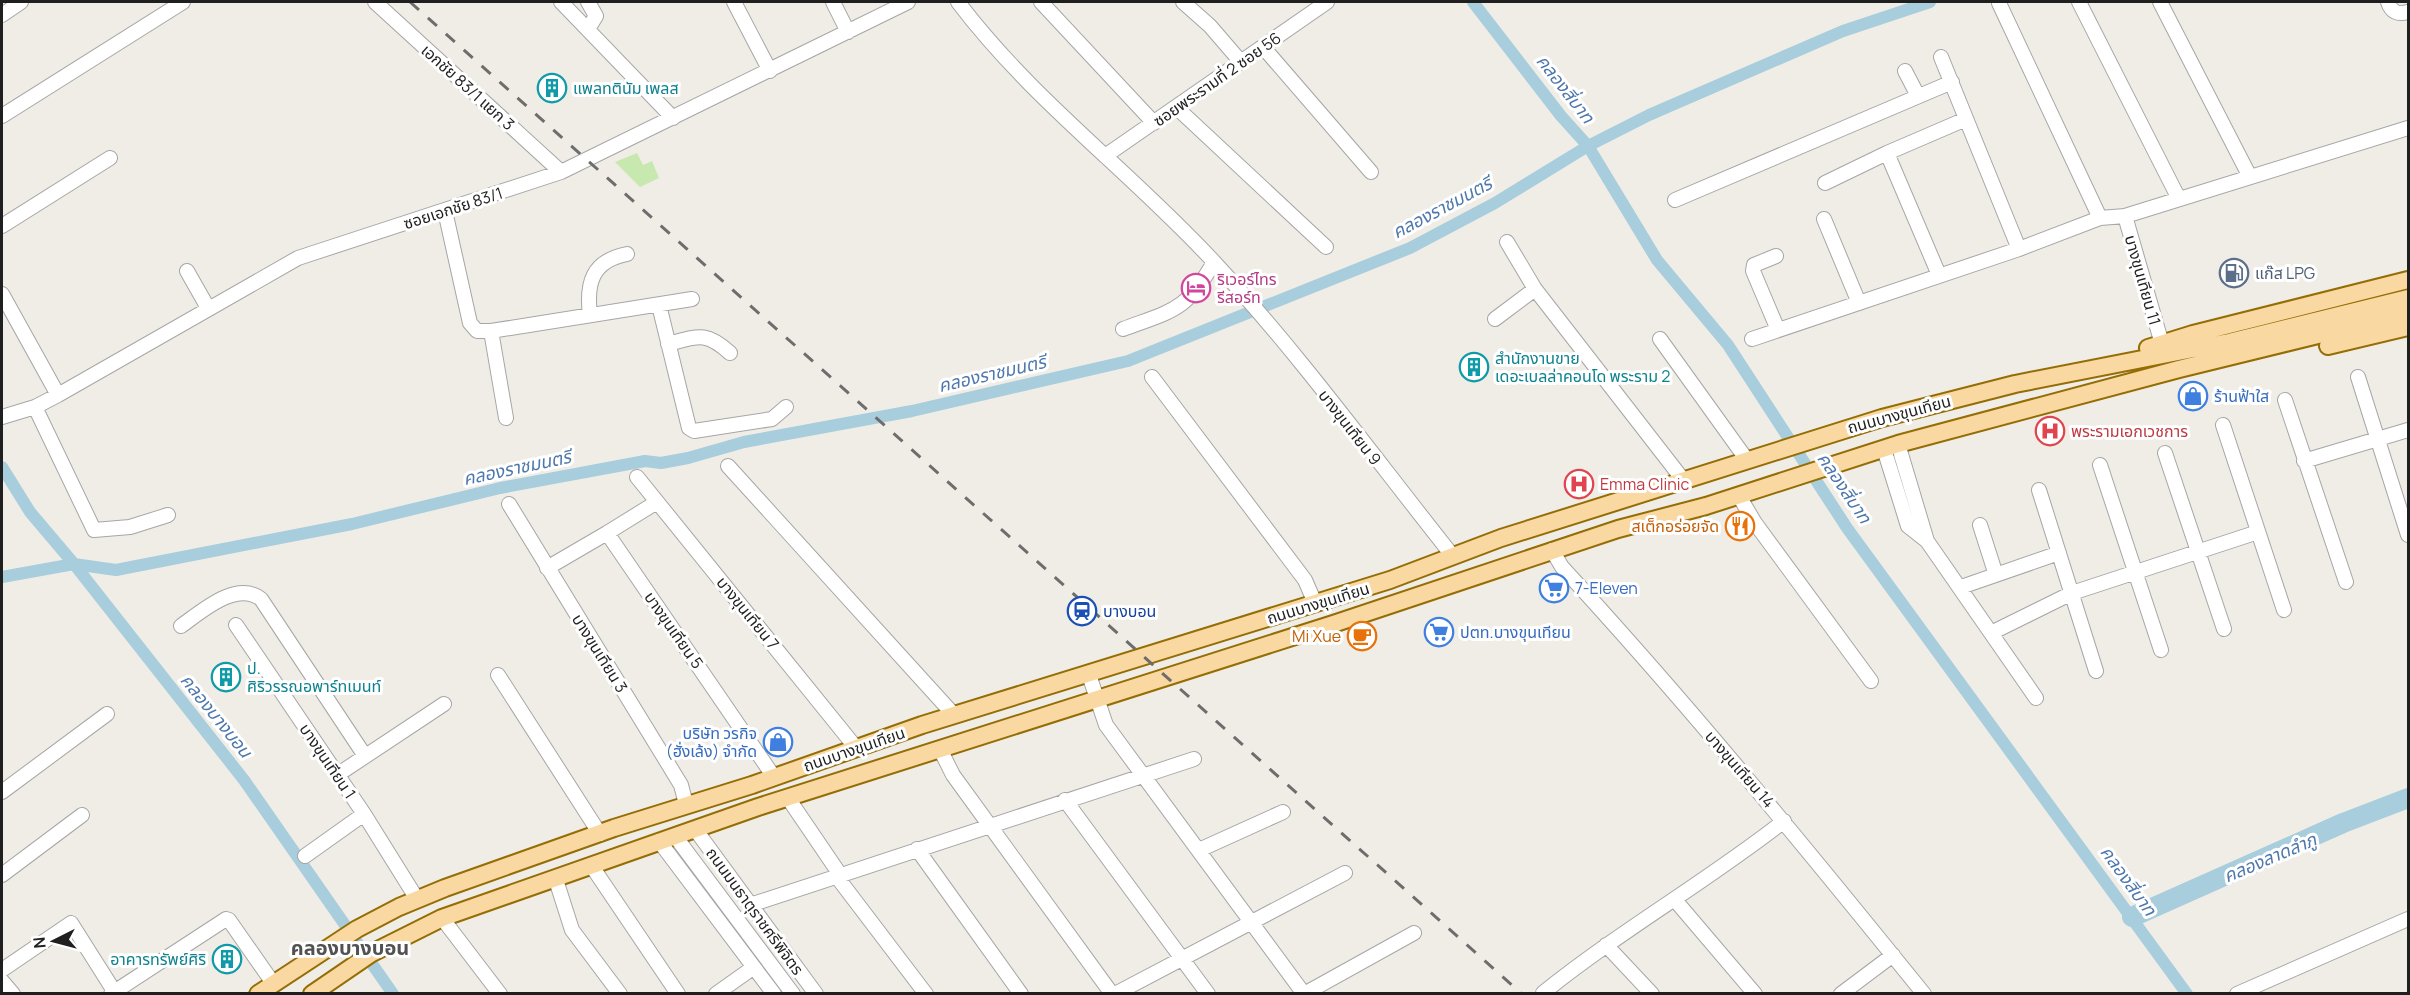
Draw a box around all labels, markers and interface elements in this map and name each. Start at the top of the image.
street label: ซอยพระรามที่ 2 ซอย 56 [1149,27,1285,131]
street label: เอกชัย 83/1 แยก 3 [417,39,519,135]
water label: คลองสี่บาท [1531,49,1601,128]
building icon: แพลทตินัม เพลส [536,72,568,104]
place label: แพลทตินัม เพลส [573,77,679,99]
water label: คลองราชมนตรี [1387,169,1498,243]
street label: ซอยเอกชัย 83/1 [401,182,505,234]
street label: บางขุนเทียน 11 [2120,232,2166,328]
fuel station icon: แก๊ส LPG [2218,257,2250,289]
place label: แก๊ส LPG [2255,262,2315,284]
place label: ริเวอร์ไทร รีสอร์ท [1217,268,1277,308]
hotel icon: ริเวอร์ไทร รีสอร์ท [1180,272,1212,304]
place label: สำนักงานขาย เดอะเบลล่าคอนโด พระราม 2 [1495,347,1670,387]
water label: คลองราชมนตรี [936,348,1051,397]
building icon: สำนักงานขาย เดอะเบลล่าคอนโด พระราม 2 [1458,351,1490,383]
shop icon: ร้านฟ้าใส [2177,380,2209,412]
street label: บางขุนเทียน 9 [1314,385,1386,469]
place label: ร้านฟ้าใส [2214,385,2269,407]
street label: ถนนบางขุนเทียน [1845,390,1953,438]
hospital icon: พระรามเอกเวชการ [2034,415,2066,447]
place label: พระรามเอกเวชการ [2071,420,2188,442]
water label: คลองราชมนตรี [461,443,576,490]
water label: คลองสี่บาท [1812,447,1878,528]
hospital icon: Emma Clinic [1563,468,1595,500]
place label: Emma Clinic [1600,473,1690,495]
restaurant icon: สเต็กอร่อยจัด [1724,510,1756,542]
place label: สเต็กอร่อยจัด [1631,515,1719,537]
street label: บางขุนเทียน 7 [712,572,784,654]
supermarket icon: 7-Eleven [1538,572,1570,604]
street label: ถนนบางขุนเทียน [1264,577,1372,629]
place label: 7-Eleven [1575,577,1638,599]
street label: บางขุนเทียน 5 [639,587,709,673]
station icon: บางบอน [1066,595,1098,627]
place label: บางบอน [1103,600,1156,622]
street label: บางขุนเทียน 3 [567,609,633,697]
supermarket icon: ปตท.บางขุนเทียน [1423,616,1455,648]
cafe icon: Mi Xue [1346,620,1378,652]
place label: ปตท.บางขุนเทียน [1460,621,1571,643]
place label: Mi Xue [1292,625,1341,647]
place label: ป. ศิริวรรณอพาร์ทเมนท์ [247,657,381,697]
building icon: ป. ศิริวรรณอพาร์ทเมนท์ [210,661,242,693]
water label: คลองบางบอน [176,668,259,763]
street label: บางขุนเทียน 1 [295,719,361,803]
street label: ถนนบางขุนเทียน [800,721,908,777]
place label: บริษัท วรกิจ (ฮั่งเล้ง) จำกัด [666,722,757,762]
shop icon: บริษัท วรกิจ (ฮั่งเล้ง) จำกัด [762,726,794,758]
street label: บางขุนเทียน 14 [1700,726,1780,812]
water label: คลองลาดลำภู [2220,826,2321,887]
water label: คลองสี่บาท [2095,841,2163,921]
street label: ถนนมนธาตุราชศรีพิจิตร [701,843,809,979]
north arrow [24,911,84,971]
district label: คลองบางบอน [291,934,409,961]
text: N [28,936,51,949]
building icon: อาคารทรัพย์ศิริ [211,943,243,975]
place label: อาคารทรัพย์ศิริ [110,948,206,970]

